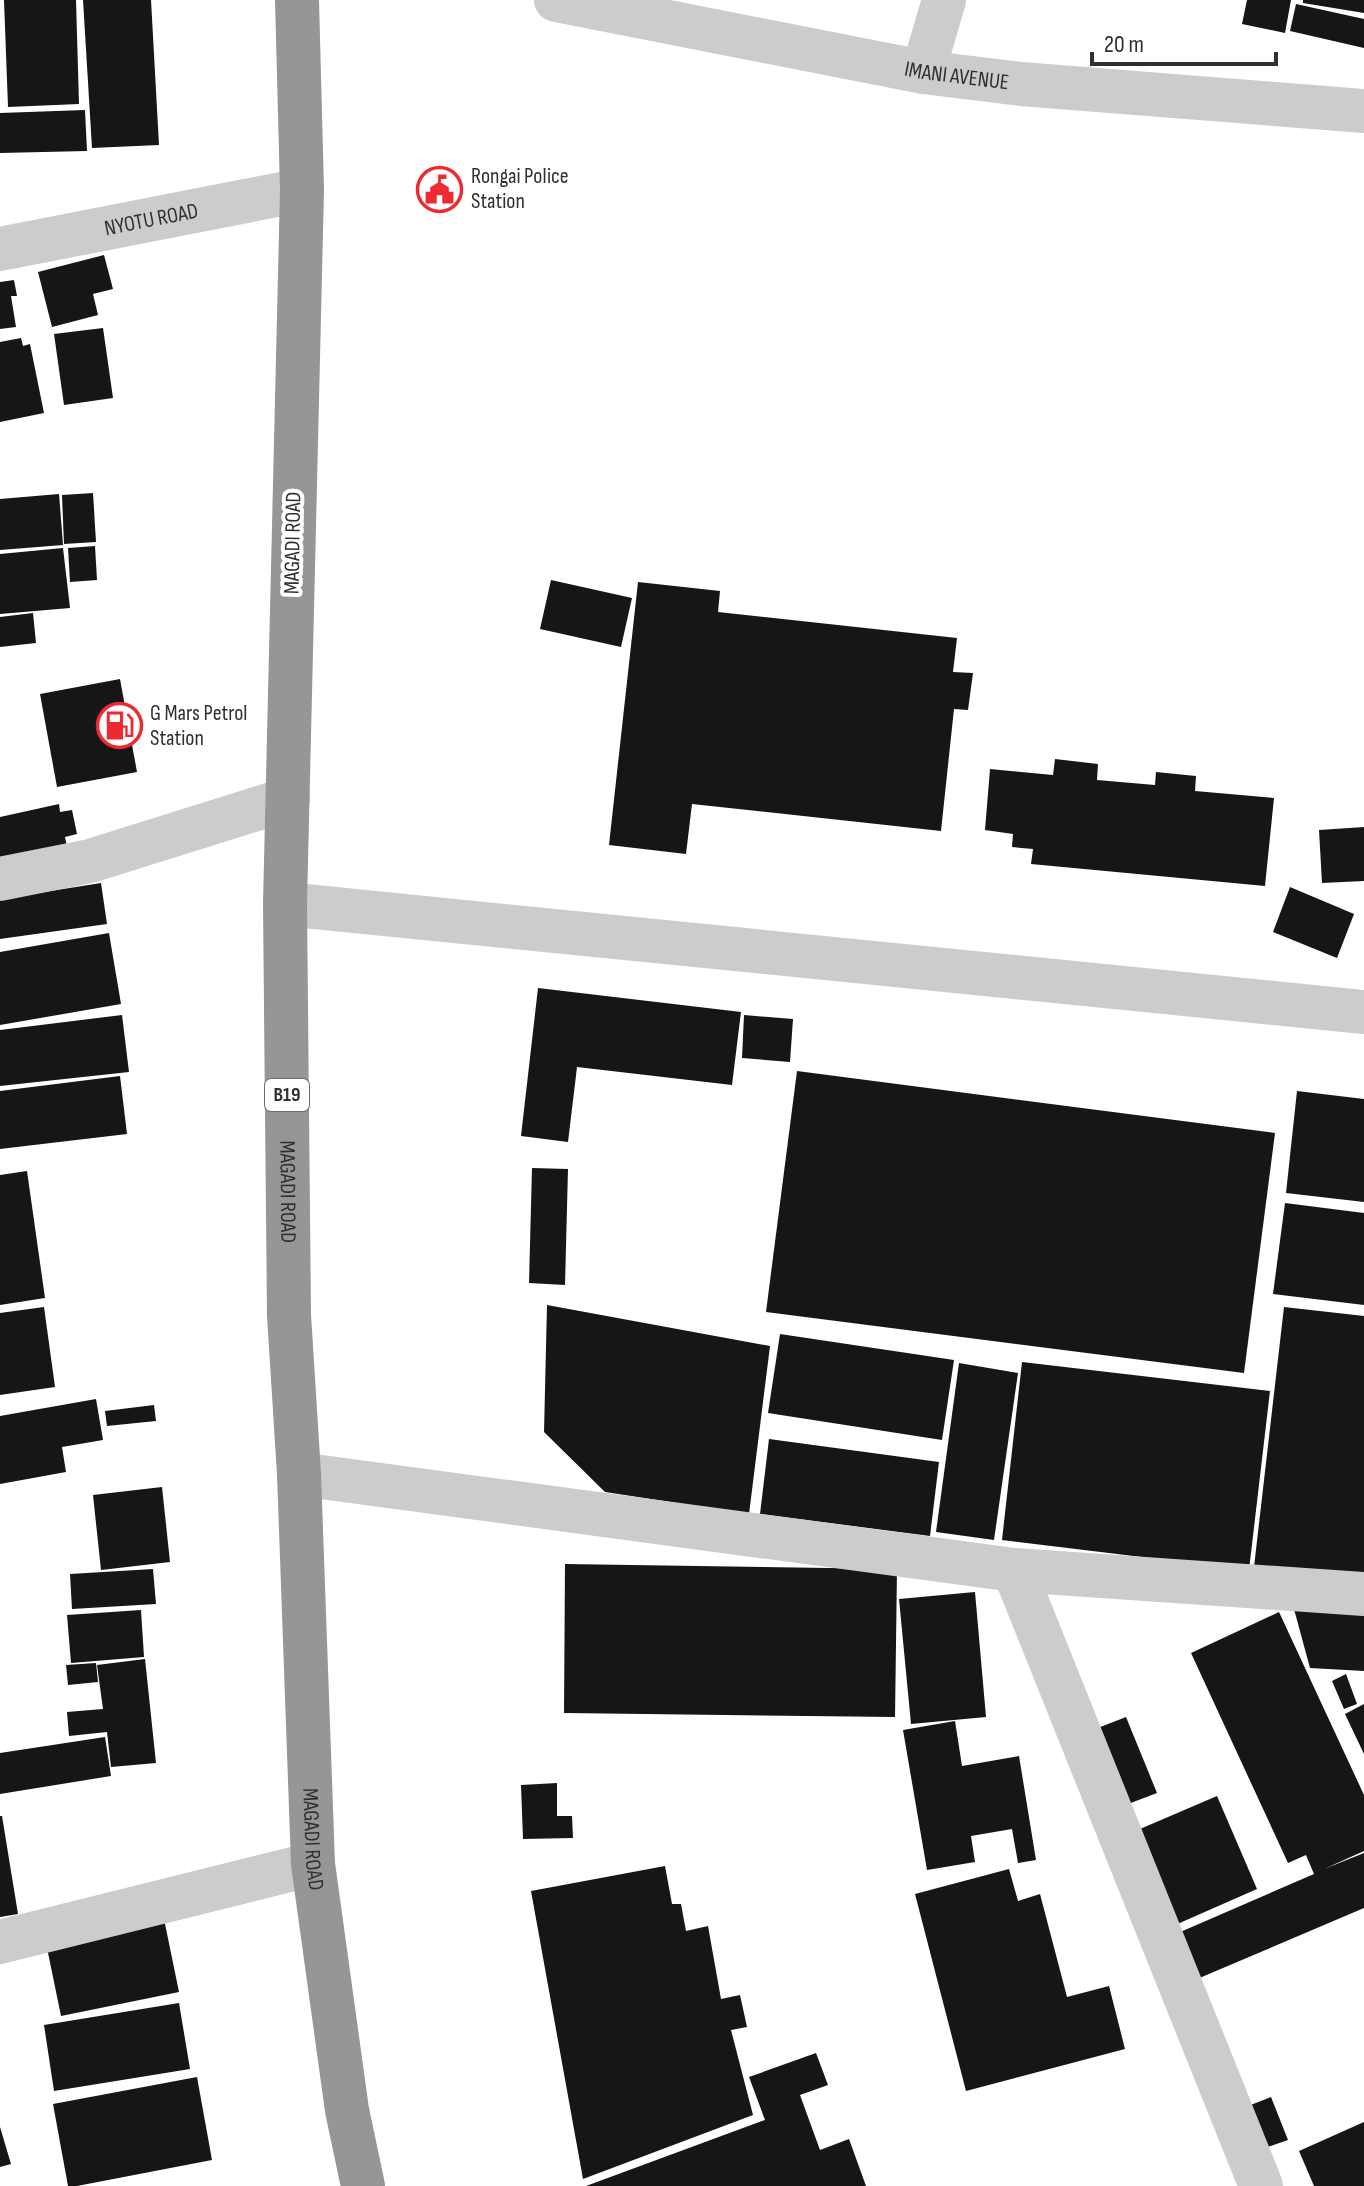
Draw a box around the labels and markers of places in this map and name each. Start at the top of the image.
place label: Rongai Police Station [471,163,569,215]
public building icon: Rongai Police Station [416,165,464,213]
place label: G Mars Petrol Station [150,700,247,752]
fuel station icon: G Mars Petrol Station [95,702,143,750]

